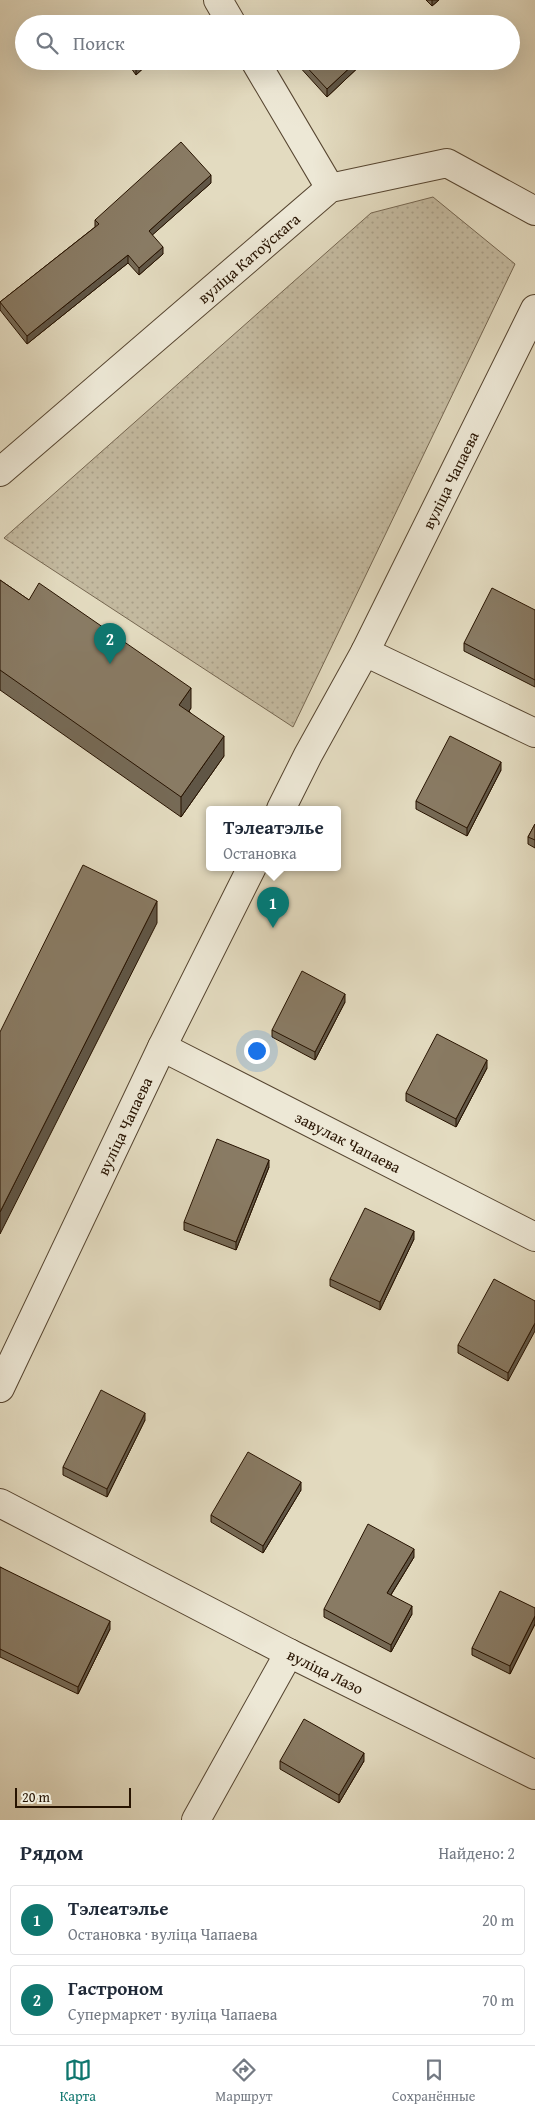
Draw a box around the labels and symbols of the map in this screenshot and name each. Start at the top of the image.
street label: вуліца Катоўскага [192,207,305,309]
street label: вуліца Чапаева [416,427,485,533]
pin: 2 [94,623,126,664]
pin: 1 [257,887,289,928]
your location [244,1038,270,1064]
street label: вуліца Чапаева [91,1072,158,1179]
street label: завулак Чапаева [291,1105,406,1179]
street label: вуліца Лазо [283,1642,368,1700]
scale bar [15,1785,131,1808]

